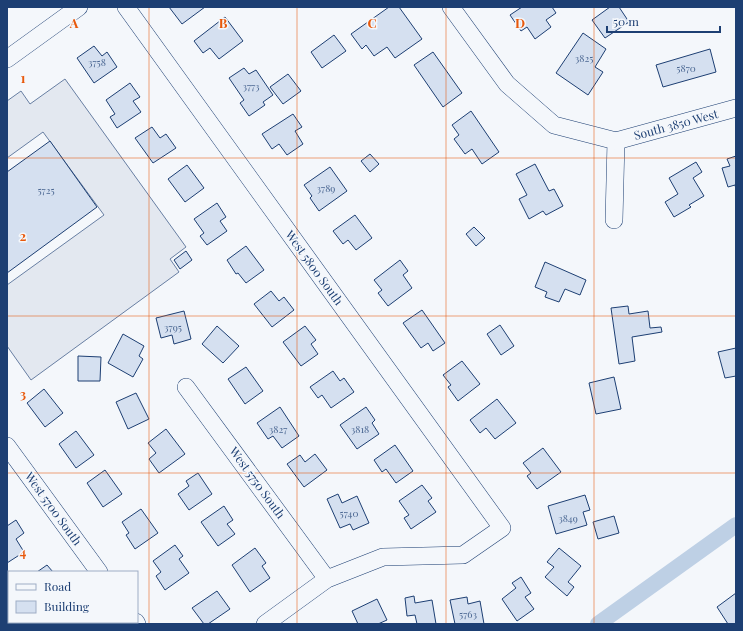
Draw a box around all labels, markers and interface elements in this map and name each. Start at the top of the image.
scale bar [607,8,720,34]
text: 50 m [613,13,639,29]
text: A [69,14,79,31]
text: B [219,14,228,31]
text: C [367,14,377,31]
text: D [515,14,525,31]
house number: 3825 [575,51,593,65]
house number: 3758 [88,55,106,69]
house number: 5870 [676,61,696,75]
text: 1 [21,69,26,86]
house number: 3773 [242,79,260,93]
street label: South 3850 West [632,105,720,143]
house number: 3789 [317,181,335,195]
house number: 5725 [37,183,55,197]
street label: West 5800 South [282,226,347,308]
text: 2 [20,227,27,244]
house number: 3795 [164,320,182,334]
text: 3 [20,385,26,402]
house number: 3827 [269,422,287,436]
house number: 3818 [351,422,369,436]
street label: West 5750 South [226,443,289,521]
street label: West 5700 South [21,468,86,548]
house number: 5740 [340,506,358,520]
house number: 3849 [558,511,578,525]
text: 4 [20,543,27,560]
legend [8,571,138,623]
text: Road [44,578,71,594]
text: Building [44,598,90,614]
house number: 5763 [459,607,477,621]

